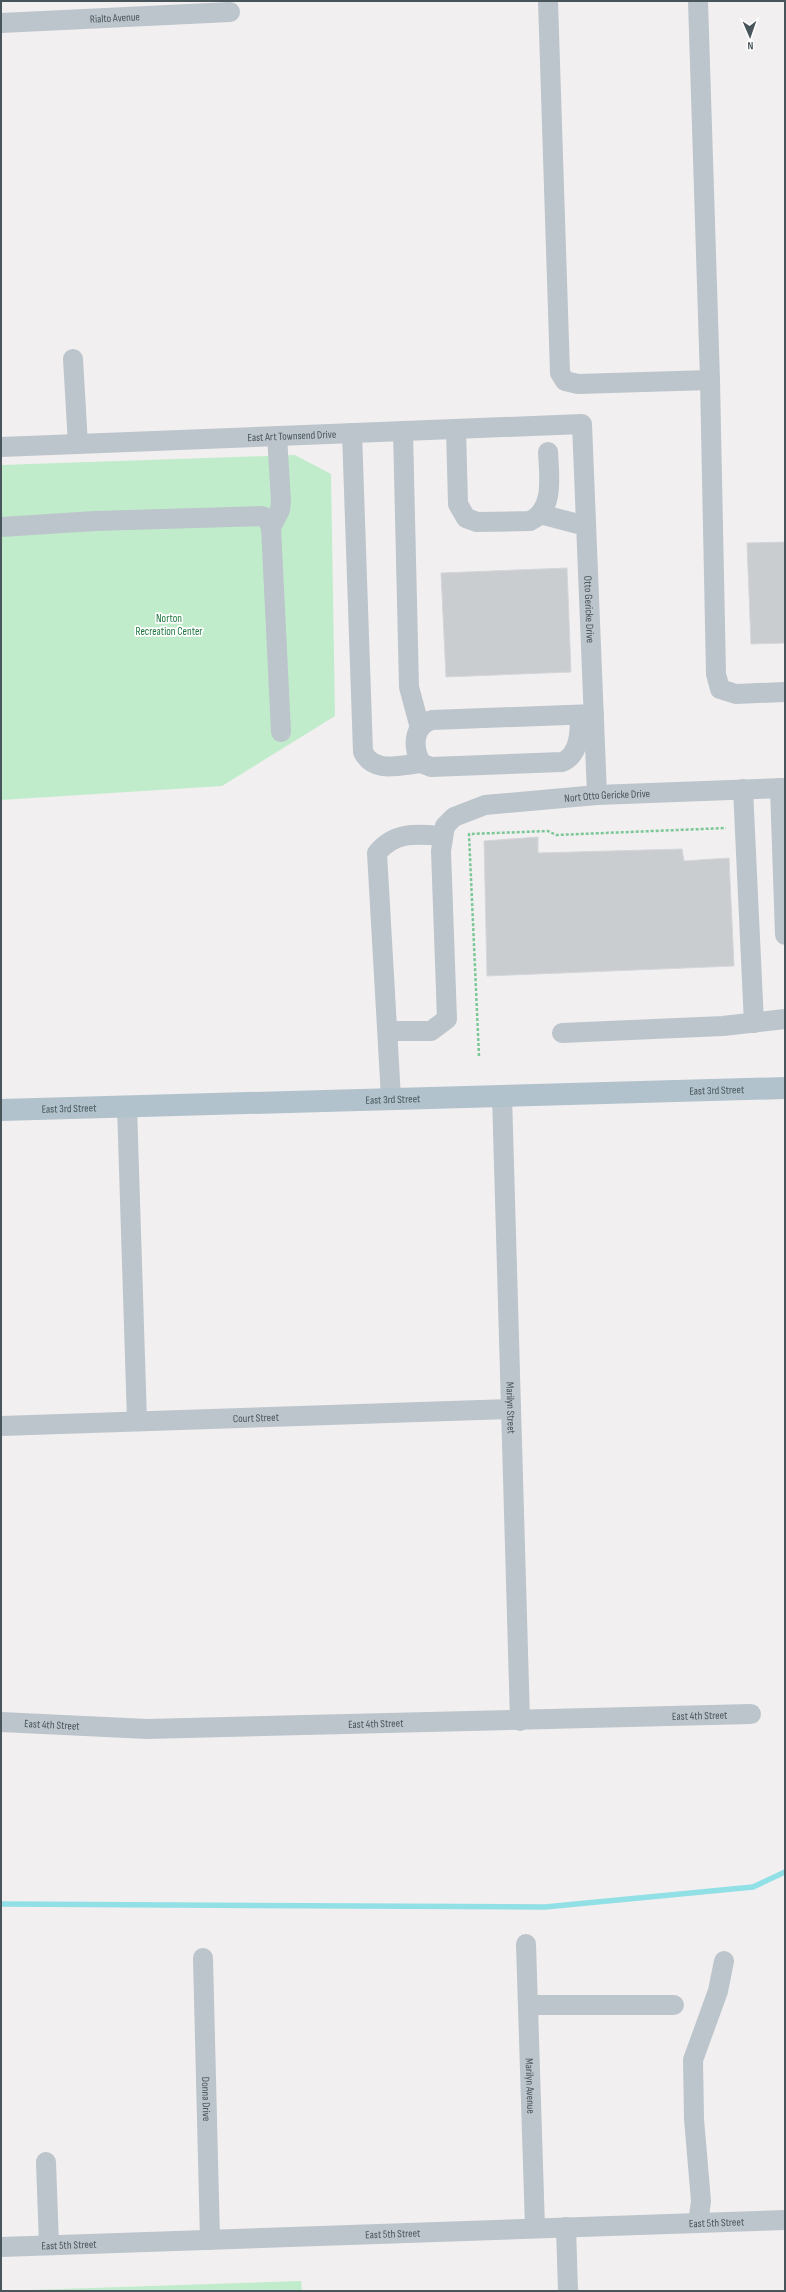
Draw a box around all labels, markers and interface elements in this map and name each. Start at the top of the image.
street label: Rialto Avenue [90,10,140,26]
north arrow [730,16,770,56]
text: N [747,39,753,52]
street label: East Art Townsend Drive [247,428,336,444]
street label: Otto Gericke Drive [581,575,597,643]
park label: Norton Recreation Center [135,612,203,638]
street label: Nort Otto Gericke Drive [564,787,650,805]
street label: East 3rd Street [689,1083,745,1098]
street label: East 3rd Street [365,1092,421,1107]
street label: East 3rd Street [41,1101,97,1116]
street label: Marilyn Street [503,1382,518,1435]
street label: Court Street [233,1411,280,1425]
street label: East 4th Street [672,1709,728,1723]
street label: East 4th Street [24,1717,81,1733]
street label: East 4th Street [348,1717,404,1731]
street label: Marilyn Avenue [523,2058,537,2114]
street label: Donna Drive [199,2076,213,2121]
street label: East 5th Street [689,2215,745,2230]
street label: East 5th Street [365,2227,421,2241]
street label: East 5th Street [41,2238,97,2253]

